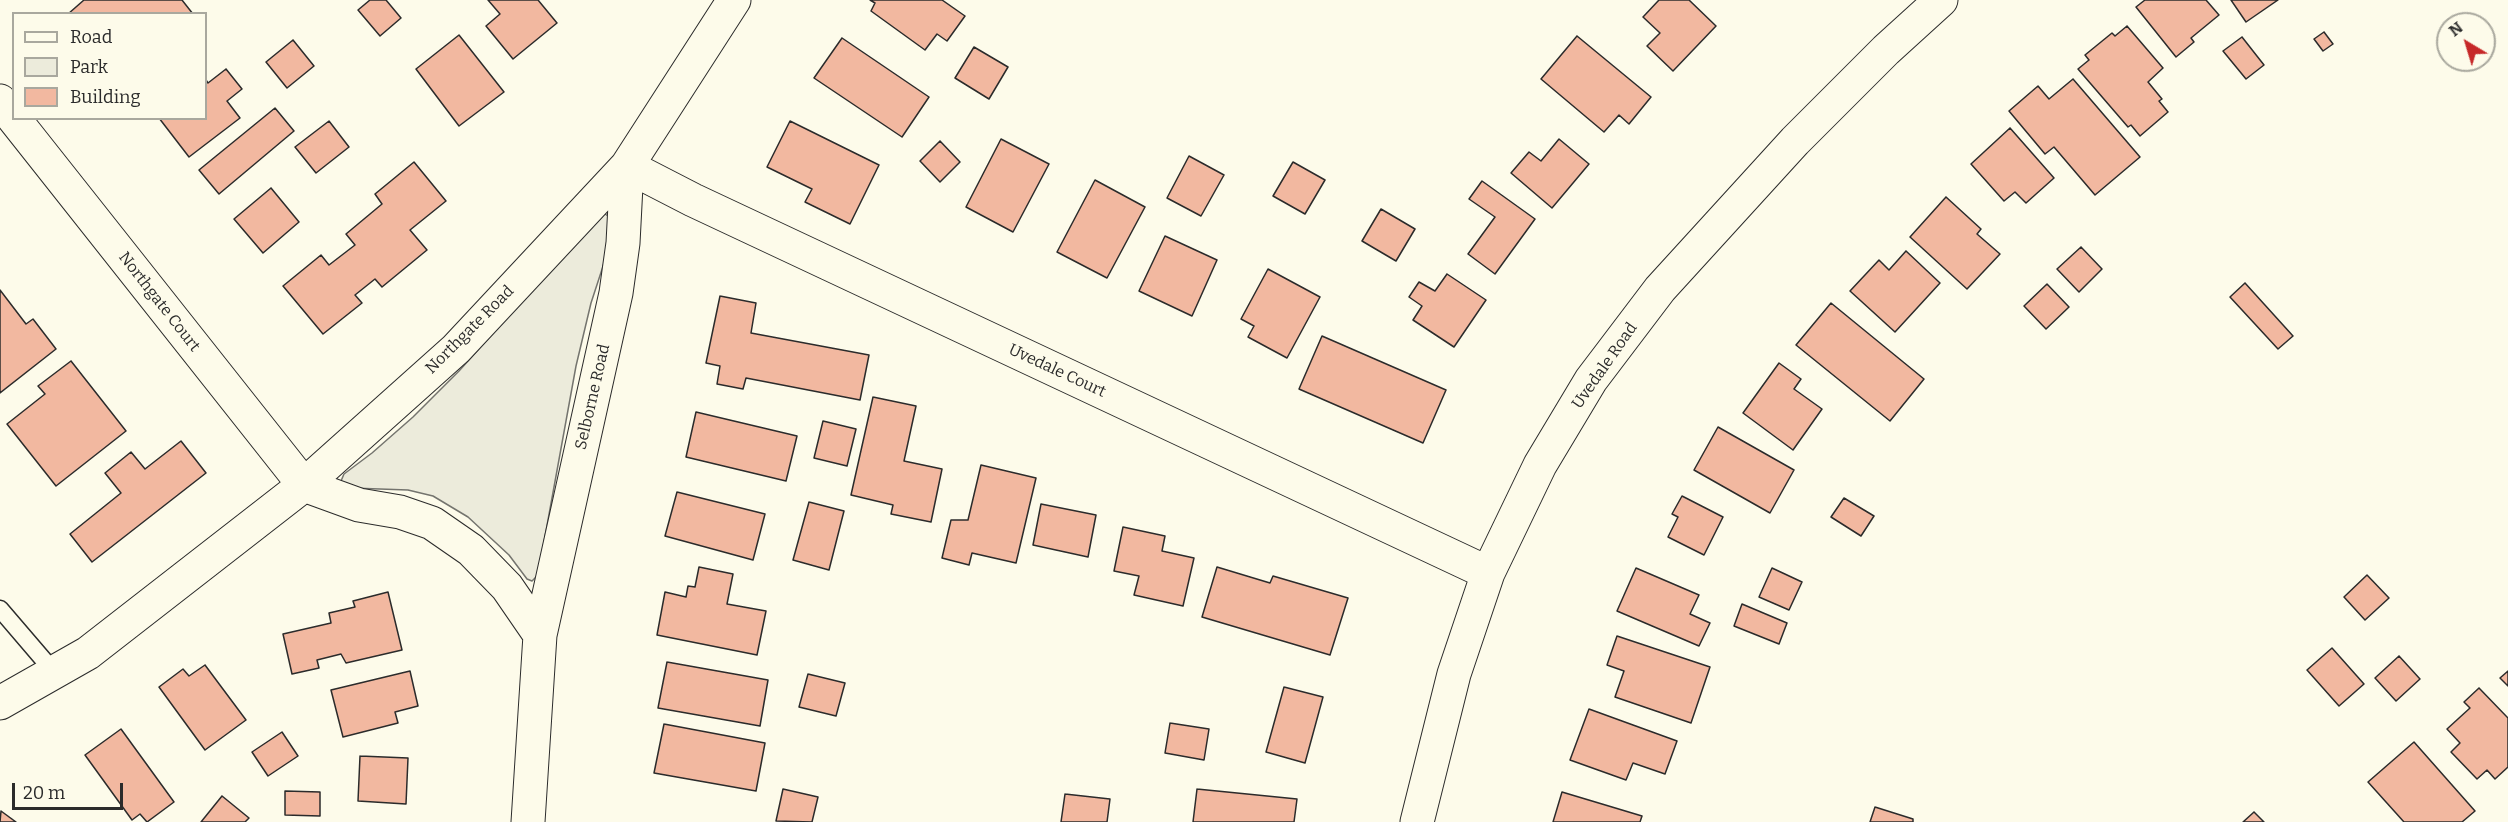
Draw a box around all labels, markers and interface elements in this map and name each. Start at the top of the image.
legend [12,12,207,120]
north arrow [2436,12,2496,72]
text: N [2445,18,2467,40]
text: Road [70,26,112,48]
text: Park [70,56,108,78]
text: Building [70,86,141,108]
street label: Northgate Court [114,248,204,356]
street label: Northgate Road [422,282,518,378]
street label: Uvedale Road [1568,319,1642,413]
street label: Uvedale Court [1005,340,1109,402]
street label: Selborne Road [572,342,614,452]
scale bar [15,771,126,809]
text: 20 m [23,782,65,804]

